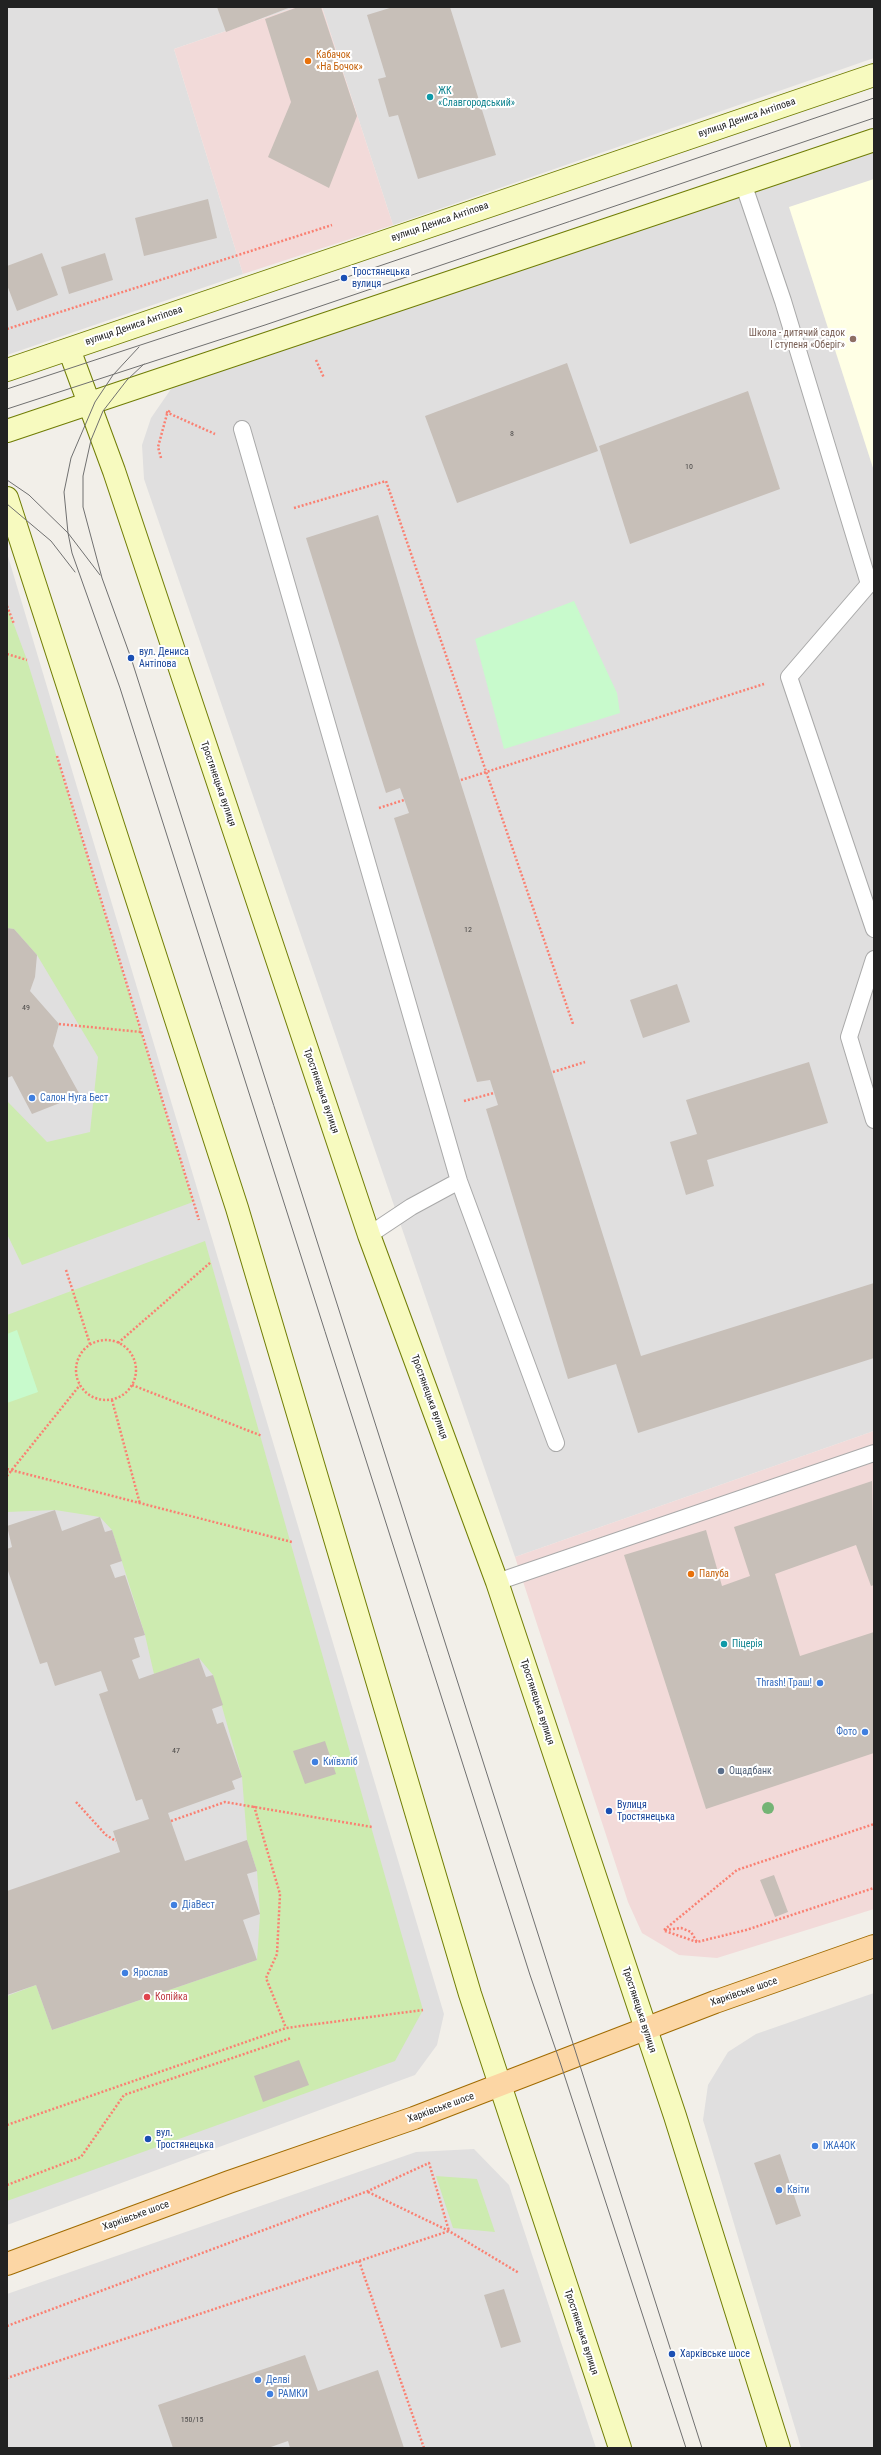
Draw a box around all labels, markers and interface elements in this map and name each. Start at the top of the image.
place label: Кабачок «На Бочок» [316,49,363,72]
marker: Кабачок «На Бочок» [303,56,313,66]
place label: ЖК «Славгородський» [438,85,515,108]
marker: ЖК «Славгородський» [425,92,435,102]
street label: вулиця Дениса Антіпова [697,96,797,140]
street label: вулиця Дениса Антіпова [390,200,490,244]
place label: Тростянецька вулиця [352,266,410,290]
marker: Тростянецька вулиця [339,273,349,283]
street label: вулиця Дениса Антіпова [84,304,184,348]
place label: Школа - дитячий садок І ступеня «Оберіг» [749,327,845,350]
marker: Школа - дитячий садок І ступеня «Оберіг» [848,334,858,344]
house number: 8 [510,429,514,439]
house number: 10 [685,462,693,472]
place label: вул. Дениса Антіпова [139,646,189,670]
marker: вул. Дениса Антіпова [126,653,136,663]
street label: Тростянецька вулиця [198,740,238,828]
house number: 12 [464,925,472,935]
house number: 49 [22,1003,30,1013]
street label: Тростянецька вулиця [301,1047,341,1135]
place label: Салон Нуга Бест [40,1092,108,1104]
marker: Салон Нуга Бест [27,1093,37,1103]
street label: Тростянецька вулиця [408,1353,450,1441]
place label: Палуба [699,1568,729,1580]
marker: Палуба [686,1569,696,1579]
place label: Піцерія [732,1638,762,1650]
marker: Піцерія [719,1639,729,1649]
street label: Тростянецька вулиця [517,1658,557,1746]
place label: Thrash! Траш! [756,1677,812,1689]
marker: Thrash! Траш! [815,1678,825,1688]
place label: Фото [836,1726,857,1738]
marker: Фото [860,1727,870,1737]
house number: 47 [172,1746,180,1756]
place label: Київхліб [323,1756,358,1768]
marker: Київхліб [310,1757,320,1767]
place label: Ощадбанк [729,1765,772,1777]
marker: Ощадбанк [716,1766,726,1776]
place label: Вулиця Тростянецька [617,1799,675,1822]
marker: Вулиця Тростянецька [604,1806,614,1816]
place label: ДіаВест [182,1899,215,1911]
marker: ДіаВест [169,1900,179,1910]
street label: Тростянецька вулиця [619,1966,659,2054]
place label: Ярослав [133,1967,168,1979]
marker: Ярослав [120,1968,130,1978]
street label: Харківське шосе [709,1975,779,2009]
place label: Копійка [155,1991,188,2003]
marker: Копійка [142,1992,152,2002]
street label: Харківське шосе [406,2090,476,2126]
place label: вул. Тростянецька [156,2127,214,2150]
marker: вул. Тростянецька [143,2134,153,2144]
place label: IЖА4ОК [823,2140,856,2152]
marker: IЖА4ОК [810,2141,820,2151]
place label: Квіти [787,2184,809,2196]
marker: Квіти [774,2185,784,2195]
street label: Харківське шосе [101,2198,171,2234]
street label: Тростянецька вулиця [561,2288,601,2376]
place label: Харківське шосе [680,2348,750,2360]
marker: Харківське шосе [667,2349,677,2359]
place label: Делві [266,2374,290,2386]
marker: Делві [253,2375,263,2385]
place label: РАМКИ [278,2388,308,2400]
marker: РАМКИ [265,2389,275,2399]
house number: 150/15 [181,2415,203,2425]

